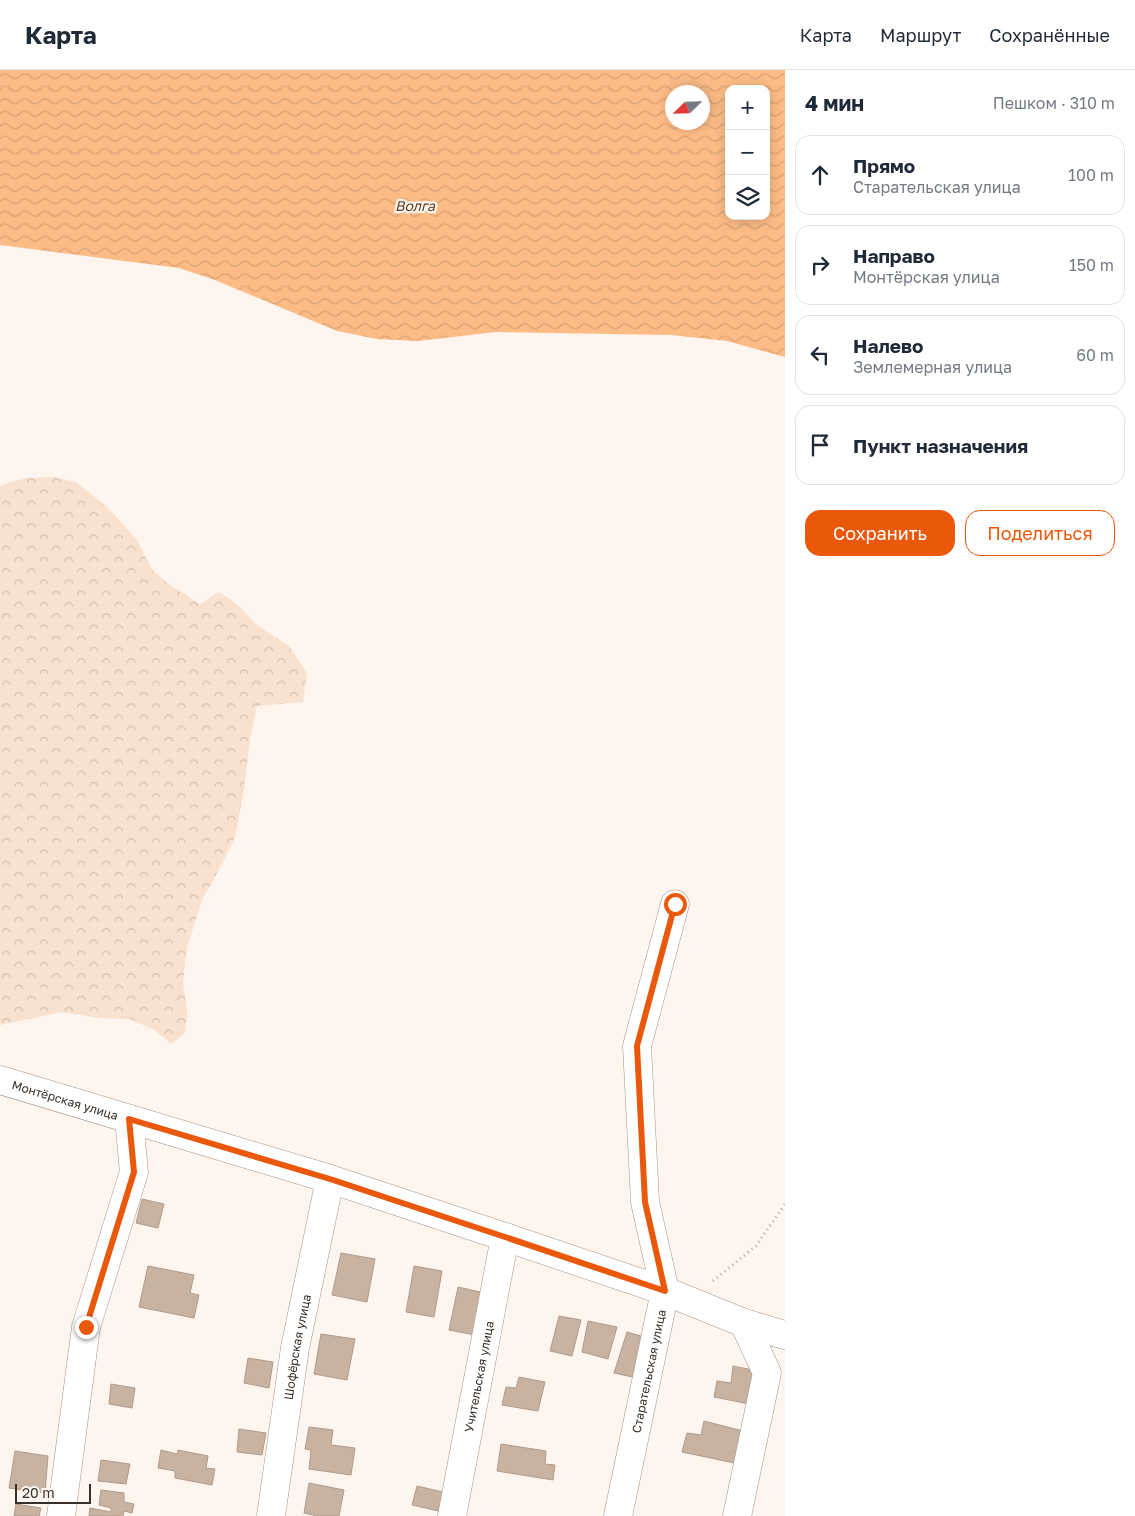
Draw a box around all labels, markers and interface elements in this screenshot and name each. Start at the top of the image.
text: Карта [25,20,97,49]
text: Карта [800,24,852,46]
text: Маршрут [880,24,961,46]
text: Сохранённые [989,24,1110,46]
north arrow [665,85,710,130]
map controls [725,85,770,220]
button: + [725,85,770,130]
text: 4 мин [805,90,864,116]
text: Пешком · 310 m [993,93,1115,113]
button: − [725,130,770,175]
text: Прямо [853,154,915,177]
icon: ahead [806,161,834,189]
text: 100 m [1068,165,1114,185]
button: layers [725,175,770,220]
text: Старательская улица [853,177,1021,197]
water label: Волга [395,197,436,214]
text: Направо [853,244,935,267]
icon: right [806,251,834,279]
text: 150 m [1069,255,1114,275]
text: Монтёрская улица [853,267,1000,287]
text: Налево [853,334,923,357]
icon: left [806,341,834,369]
text: 60 m [1076,345,1114,365]
text: Землемерная улица [853,357,1012,377]
icon: arrive [806,431,834,459]
text: Пункт назначения [853,434,1028,457]
button: Сохранить [805,510,955,556]
button: Поделиться [965,510,1115,556]
route start [664,893,687,916]
street label: Монтёрская улица [10,1077,120,1123]
street label: Шофёрская улица [280,1293,313,1401]
street label: Старательская улица [628,1308,668,1434]
route end [75,1316,98,1339]
street label: Учительская улица [461,1320,496,1433]
scale bar [15,1481,91,1504]
text: 20 m [22,1484,55,1501]

